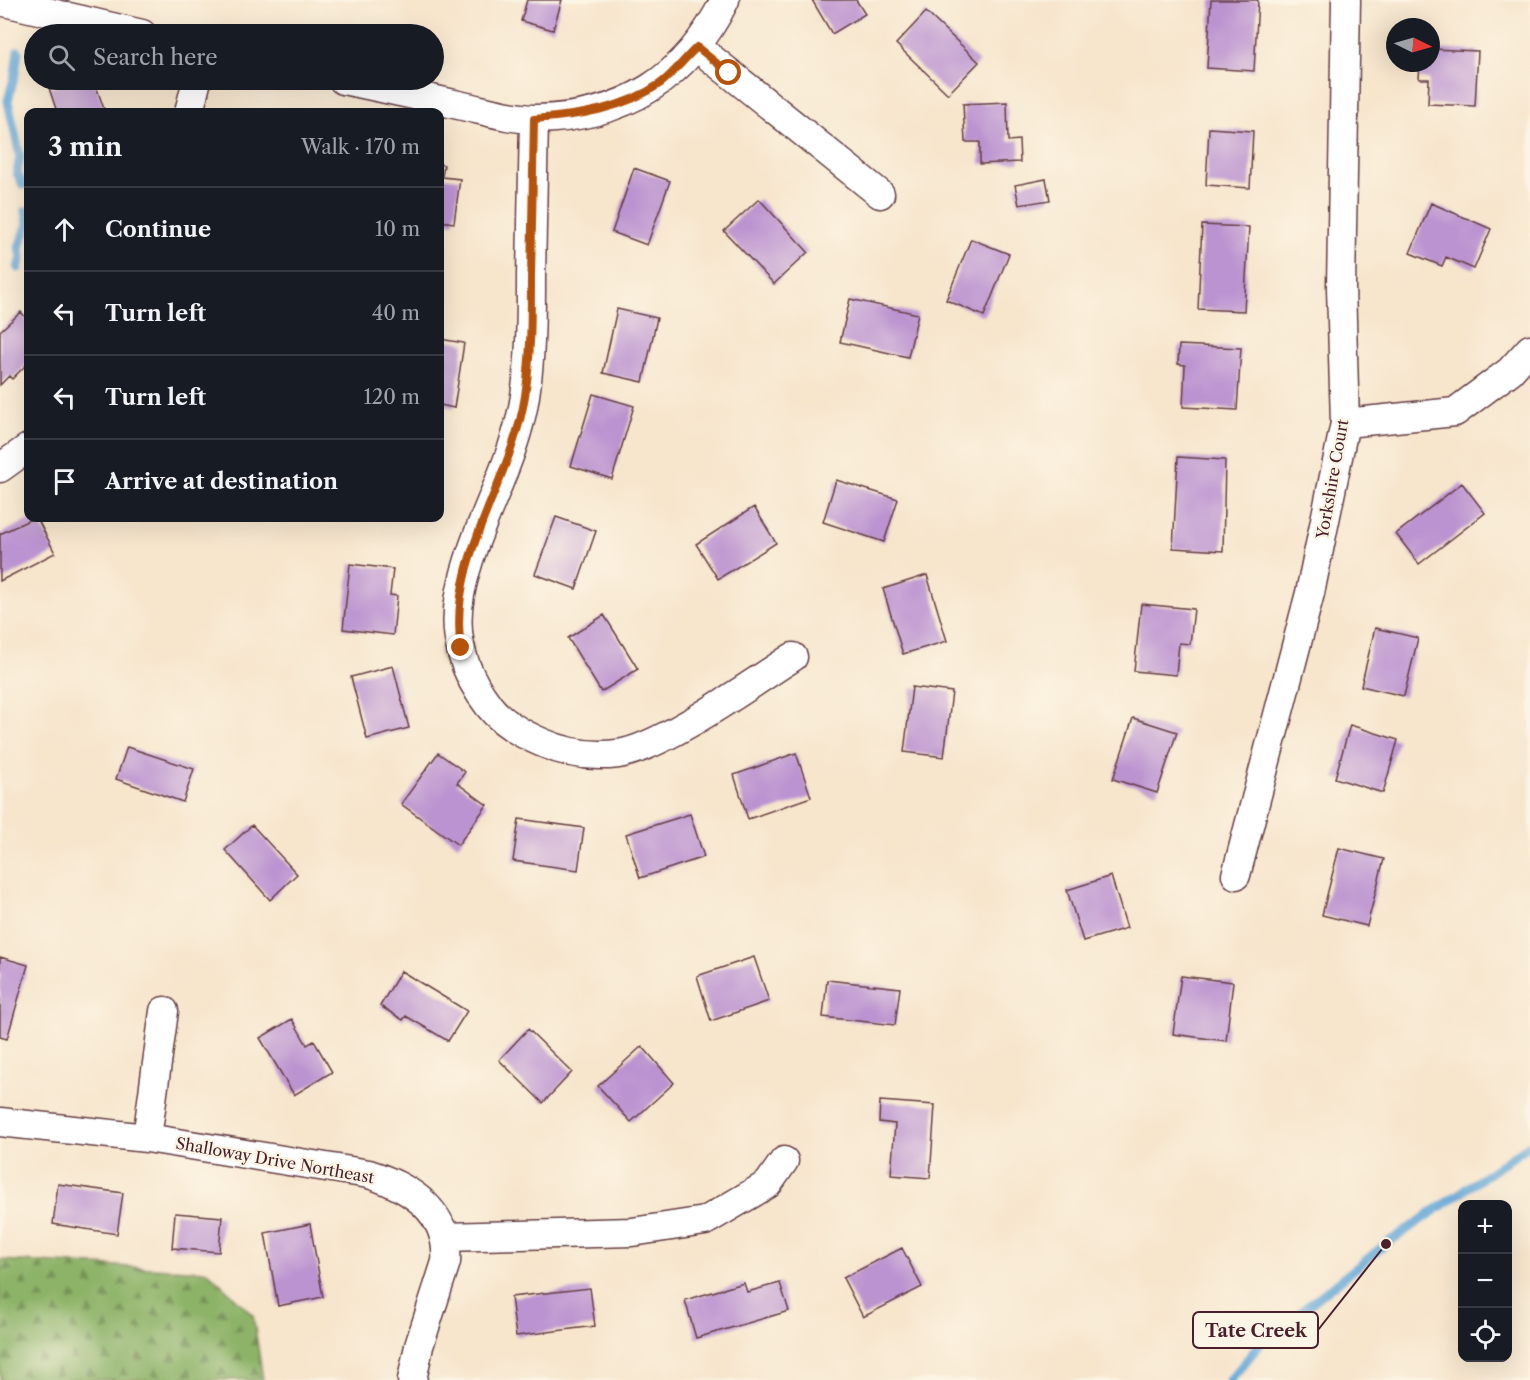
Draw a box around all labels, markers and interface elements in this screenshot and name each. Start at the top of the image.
north arrow [1386,18,1440,72]
search box [24,24,444,90]
icon: search [45,41,78,74]
text: Search here [93,44,218,71]
route start [715,59,741,85]
text: 3 min [48,131,122,163]
text: Walk · 170 m [301,135,420,159]
icon: ahead [48,213,81,246]
text: Continue [105,216,211,243]
text: 10 m [375,217,420,241]
icon: left [48,297,81,330]
text: Turn left [105,300,206,327]
text: 40 m [372,301,420,325]
icon: left [48,381,81,414]
text: Turn left [105,384,206,411]
text: 120 m [363,385,420,409]
street label: Yorkshire Court [1311,417,1352,541]
icon: arrive [48,465,81,498]
text: Arrive at destination [105,468,338,495]
route end [447,634,473,660]
street label: Shalloway Drive Northeast [174,1133,376,1187]
map controls [1458,1200,1512,1362]
button: + [1458,1200,1512,1254]
button: − [1458,1254,1512,1308]
button: locate [1458,1308,1512,1362]
callout: Tate Creek [1193,1312,1318,1348]
text: Tate Creek [1205,1320,1308,1342]

